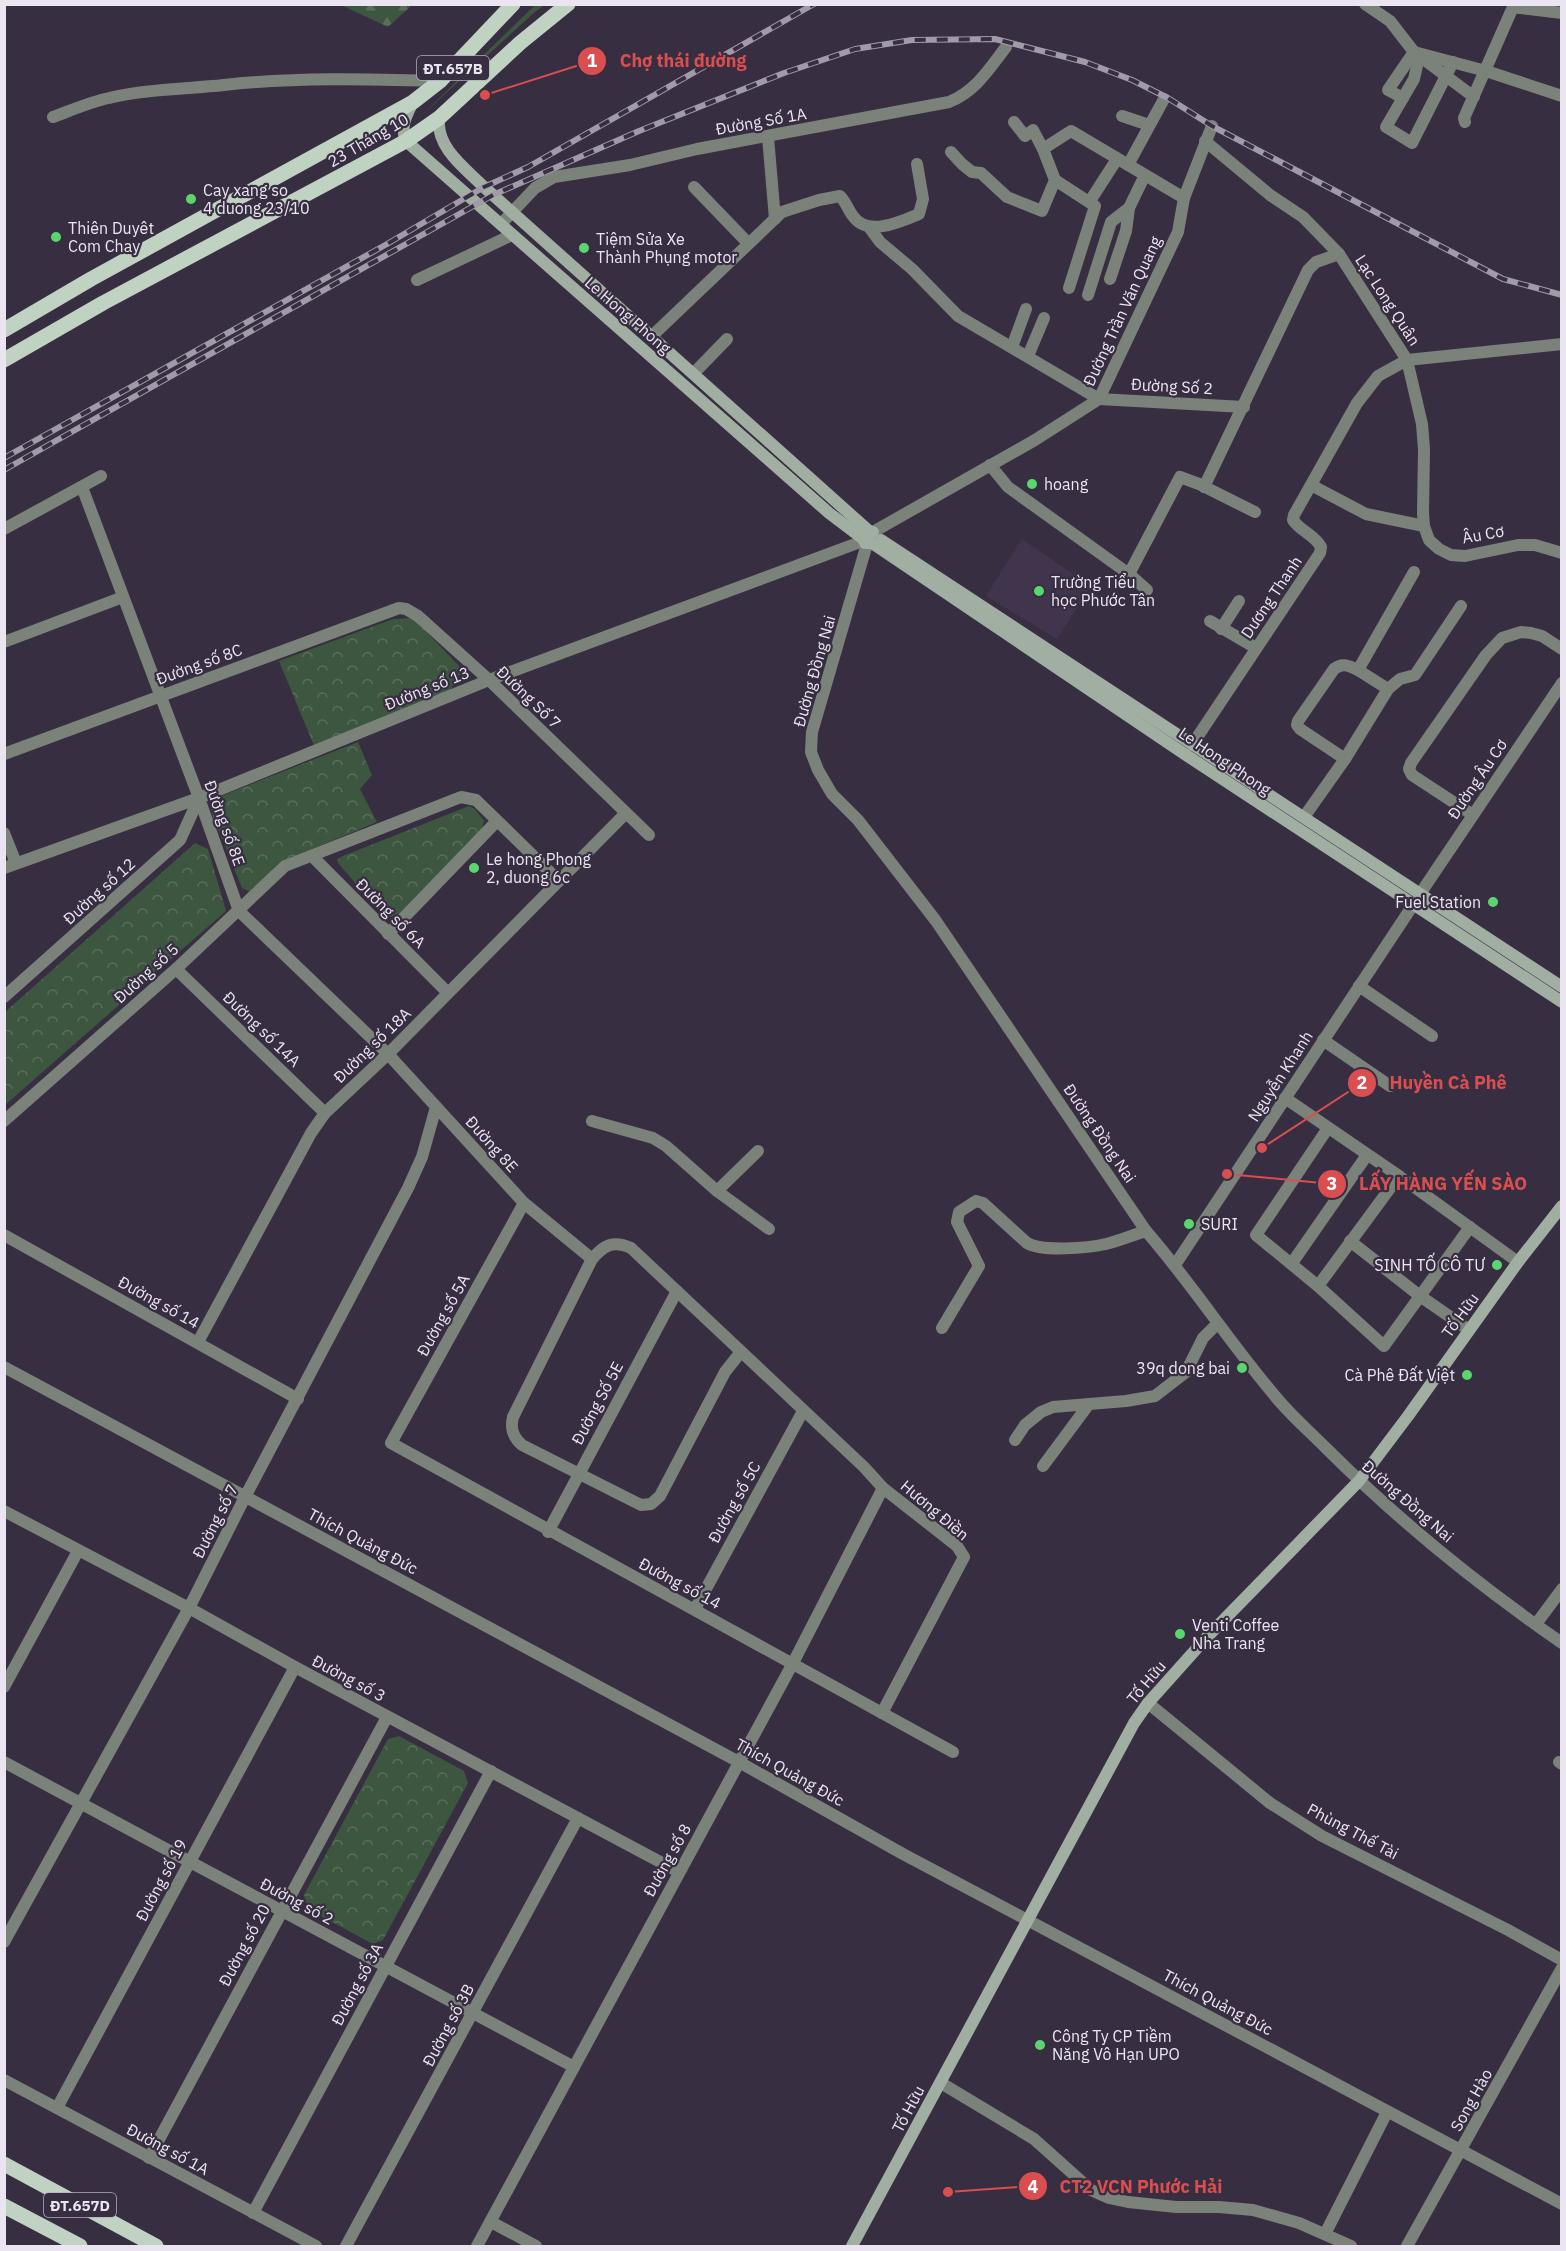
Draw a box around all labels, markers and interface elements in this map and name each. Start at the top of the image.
callout: Chợ thái đường [577,43,758,79]
text: 1 [587,49,598,72]
text: Chợ thái đường [620,49,746,72]
road number: ĐT.657B [417,56,489,80]
street label: Đường Số 1A [714,103,808,139]
street label: 23 Tháng 10 [324,109,412,171]
place label: Cay xang so 4 duong 23/10 [203,180,310,218]
marker: Cay xang so 4 duong 23/10 [184,192,198,206]
place label: Thiên Duyêt Com Chay [68,218,154,256]
place label: Tiệm Sửa Xe Thành Phụng motor [596,229,737,267]
marker: Thiên Duyêt Com Chay [49,230,63,244]
street label: Đường Trần Văn Quang [1079,232,1166,389]
marker: Tiệm Sửa Xe Thành Phụng motor [577,241,591,255]
street label: Lạc Long Quân [1351,251,1425,349]
street label: Le Hong Phong [581,272,675,358]
street label: Đường Số 2 [1131,374,1213,398]
place label: hoang [1044,474,1089,494]
marker: hoang [1025,477,1039,491]
street label: Âu Cơ [1461,520,1505,547]
street label: Dương Thanh [1236,552,1306,642]
place label: Trường Tiểu học Phước Tân [1051,572,1155,610]
marker: Trường Tiểu học Phước Tân [1032,584,1046,598]
street label: Đường Đồng Nai [789,613,839,729]
street label: Đường số 8C [153,639,245,689]
street label: Đường Số 7 [493,661,565,733]
street label: Đường số 13 [382,662,472,714]
street label: Le Hong Phong [1175,723,1276,800]
street label: Đường Âu Cơ [1443,735,1511,823]
street label: Đường số 8E [200,777,250,869]
place label: Le hong Phong 2, duong 6c [486,849,592,887]
street label: Đường số 12 [59,853,139,929]
marker: Le hong Phong 2, duong 6c [467,861,481,875]
street label: Đường số 6A [352,874,430,952]
place label: Fuel Station [1395,892,1481,912]
marker: Fuel Station [1486,895,1500,909]
street label: Đường số 5 [109,939,183,1007]
street label: Đường số 14A [219,987,305,1071]
street label: Đường số 18A [329,1003,415,1087]
street label: Nguyễn Khanh [1243,1027,1317,1125]
callout: Huyền Cà Phê [1347,1065,1518,1101]
text: Huyền Cà Phê [1389,1070,1507,1094]
text: 2 [1357,1071,1367,1094]
street label: Đường Đồng Nai [1060,1080,1140,1186]
street label: Đường 8E [461,1112,523,1176]
callout: LẤY HÀNG YẾN SÀO [1317,1166,1539,1202]
text: LẤY HÀNG YẾN SÀO [1359,1169,1527,1195]
text: 3 [1327,1172,1337,1195]
place label: SURI [1201,1214,1238,1234]
marker: SURI [1182,1217,1196,1231]
place label: SINH TỐ CÔ TƯ [1374,1252,1485,1275]
marker: SINH TỐ CÔ TƯ [1490,1258,1504,1272]
street label: Đường số 14 [115,1271,203,1333]
street label: Đường số 5A [412,1271,474,1359]
street label: Tố Hữu [1437,1289,1483,1341]
street label: Đường Số 5E [567,1358,627,1448]
place label: 39q dong bai [1136,1358,1230,1378]
marker: 39q dong bai [1235,1361,1249,1375]
place label: Cà Phê Đất Việt [1345,1365,1455,1385]
marker: Cà Phê Đất Việt [1460,1368,1474,1382]
street label: Đường Đồng Nai [1358,1456,1458,1546]
street label: Đường số 5C [703,1458,765,1546]
street label: Hương Điền [897,1476,973,1544]
street label: Đường số 7 [188,1481,242,1561]
street label: Thích Quảng Đức [305,1504,421,1578]
street label: Đường số 14 [636,1553,724,1613]
place label: Venti Coffee Nha Trang [1192,1615,1279,1653]
marker: Venti Coffee Nha Trang [1173,1627,1187,1641]
street label: Đường số 3 [309,1650,389,1706]
street label: Tố Hữu [1122,1656,1170,1708]
street label: Thích Quảng Đức [732,1734,848,1810]
street label: Phùng Thế Tài [1304,1799,1402,1863]
street label: Đường số 8 [639,1820,695,1900]
street label: Đường số 19 [131,1836,191,1924]
street label: Đường số 2 [257,1873,337,1929]
street label: Đường số 20 [214,1901,274,1989]
street label: Đường số 3A [327,1939,387,2029]
street label: Thích Quảng Đức [1160,1965,1276,2039]
street label: Đường số 3B [418,1980,478,2070]
place label: Công Ty CP Tiềm Năng Vô Hạn UPO [1052,2026,1180,2064]
marker: Công Ty CP Tiềm Năng Vô Hạn UPO [1033,2038,1047,2052]
street label: Song Hào [1446,2065,1496,2135]
street label: Tố Hữu [887,2082,929,2136]
street label: Đường số 1A [123,2119,213,2179]
callout: CT2 VCN Phước Hải [1018,2168,1235,2204]
text: 4 [1028,2175,1039,2198]
text: CT2 VCN Phước Hải [1060,2175,1222,2198]
road number: ĐT.657D [44,2193,116,2217]

